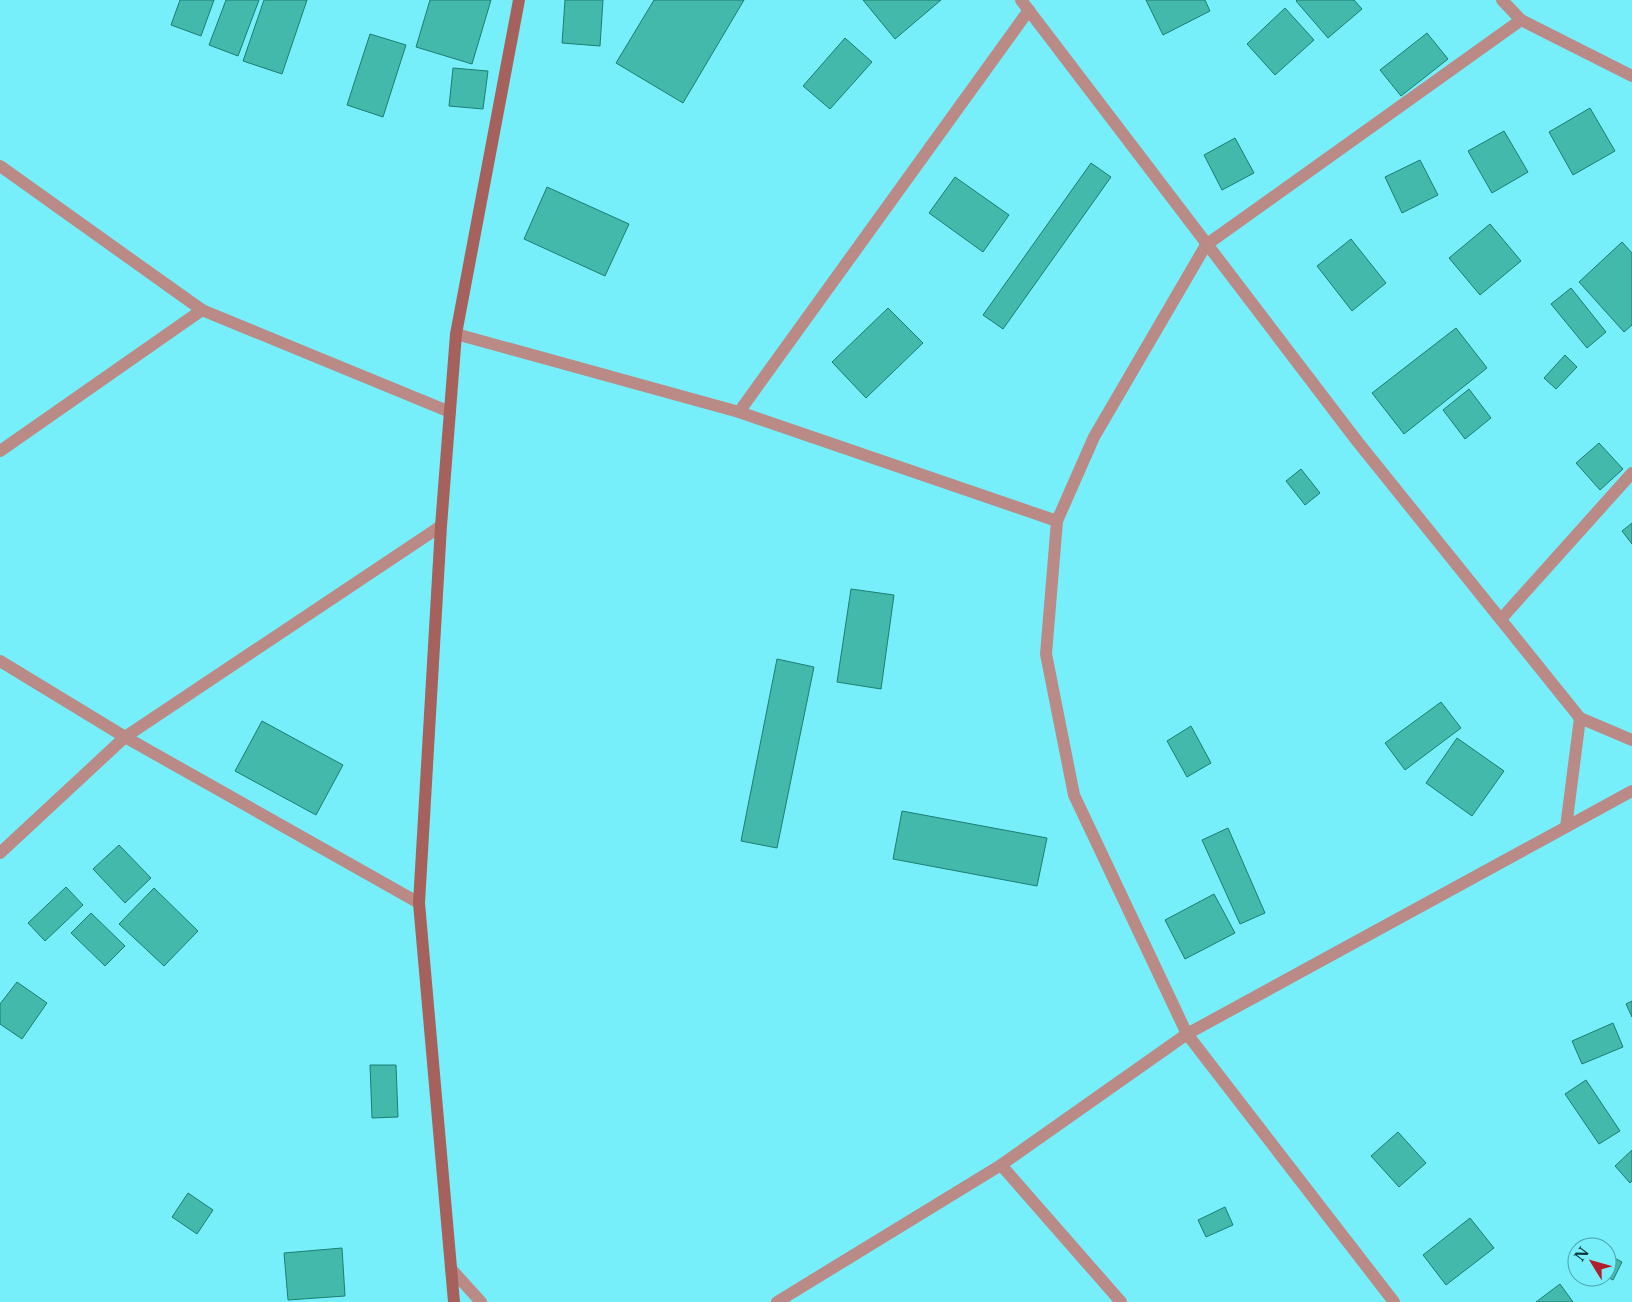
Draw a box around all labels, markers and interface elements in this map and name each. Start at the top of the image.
north arrow [1567,1237,1617,1287]
text: N [1570,1244,1593,1265]

